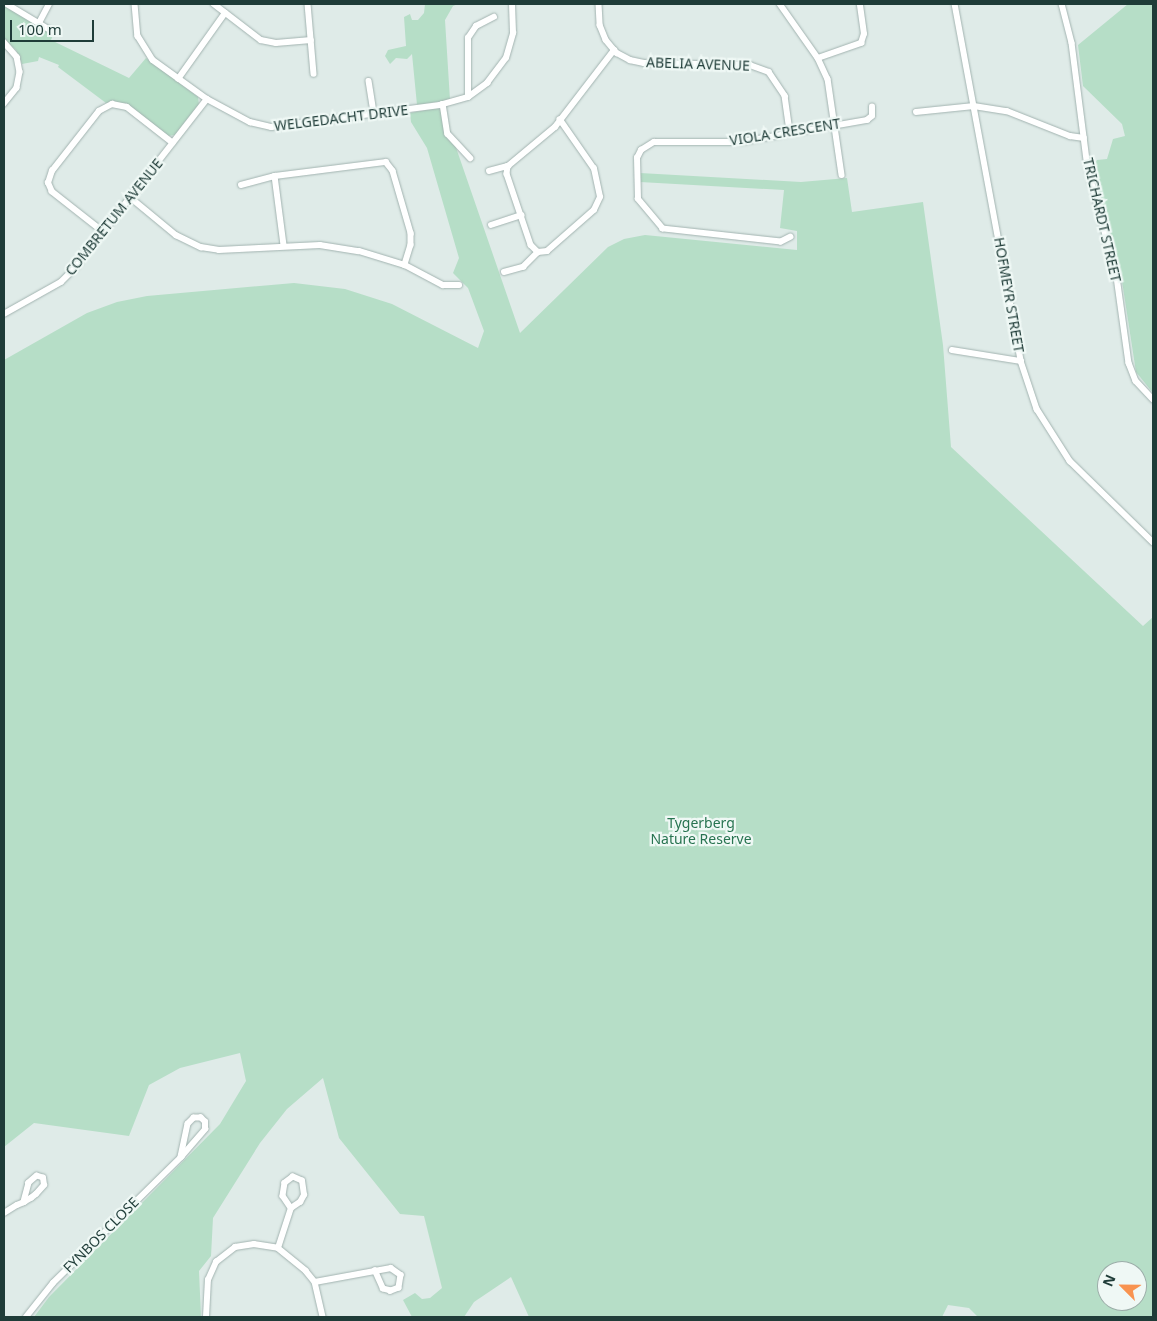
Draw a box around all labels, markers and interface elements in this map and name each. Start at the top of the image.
scale bar [12,10,96,42]
text: 100 m [18,19,62,39]
street label: ABELIA AVENUE [646,54,750,74]
street label: WELGEDACHT DRIVE [273,101,409,135]
street label: VIOLA CRESCENT [728,115,842,149]
street label: COMBRETUM AVENUE [62,155,166,279]
street label: TRICHARDT STREET [1080,156,1124,284]
street label: HOFMEYR STREET [991,236,1027,354]
park label: Tygerberg Nature Reserve [650,815,752,848]
street label: FYNBOS CLOSE [60,1194,142,1276]
north arrow [1097,1261,1147,1311]
text: N [1098,1271,1120,1289]

